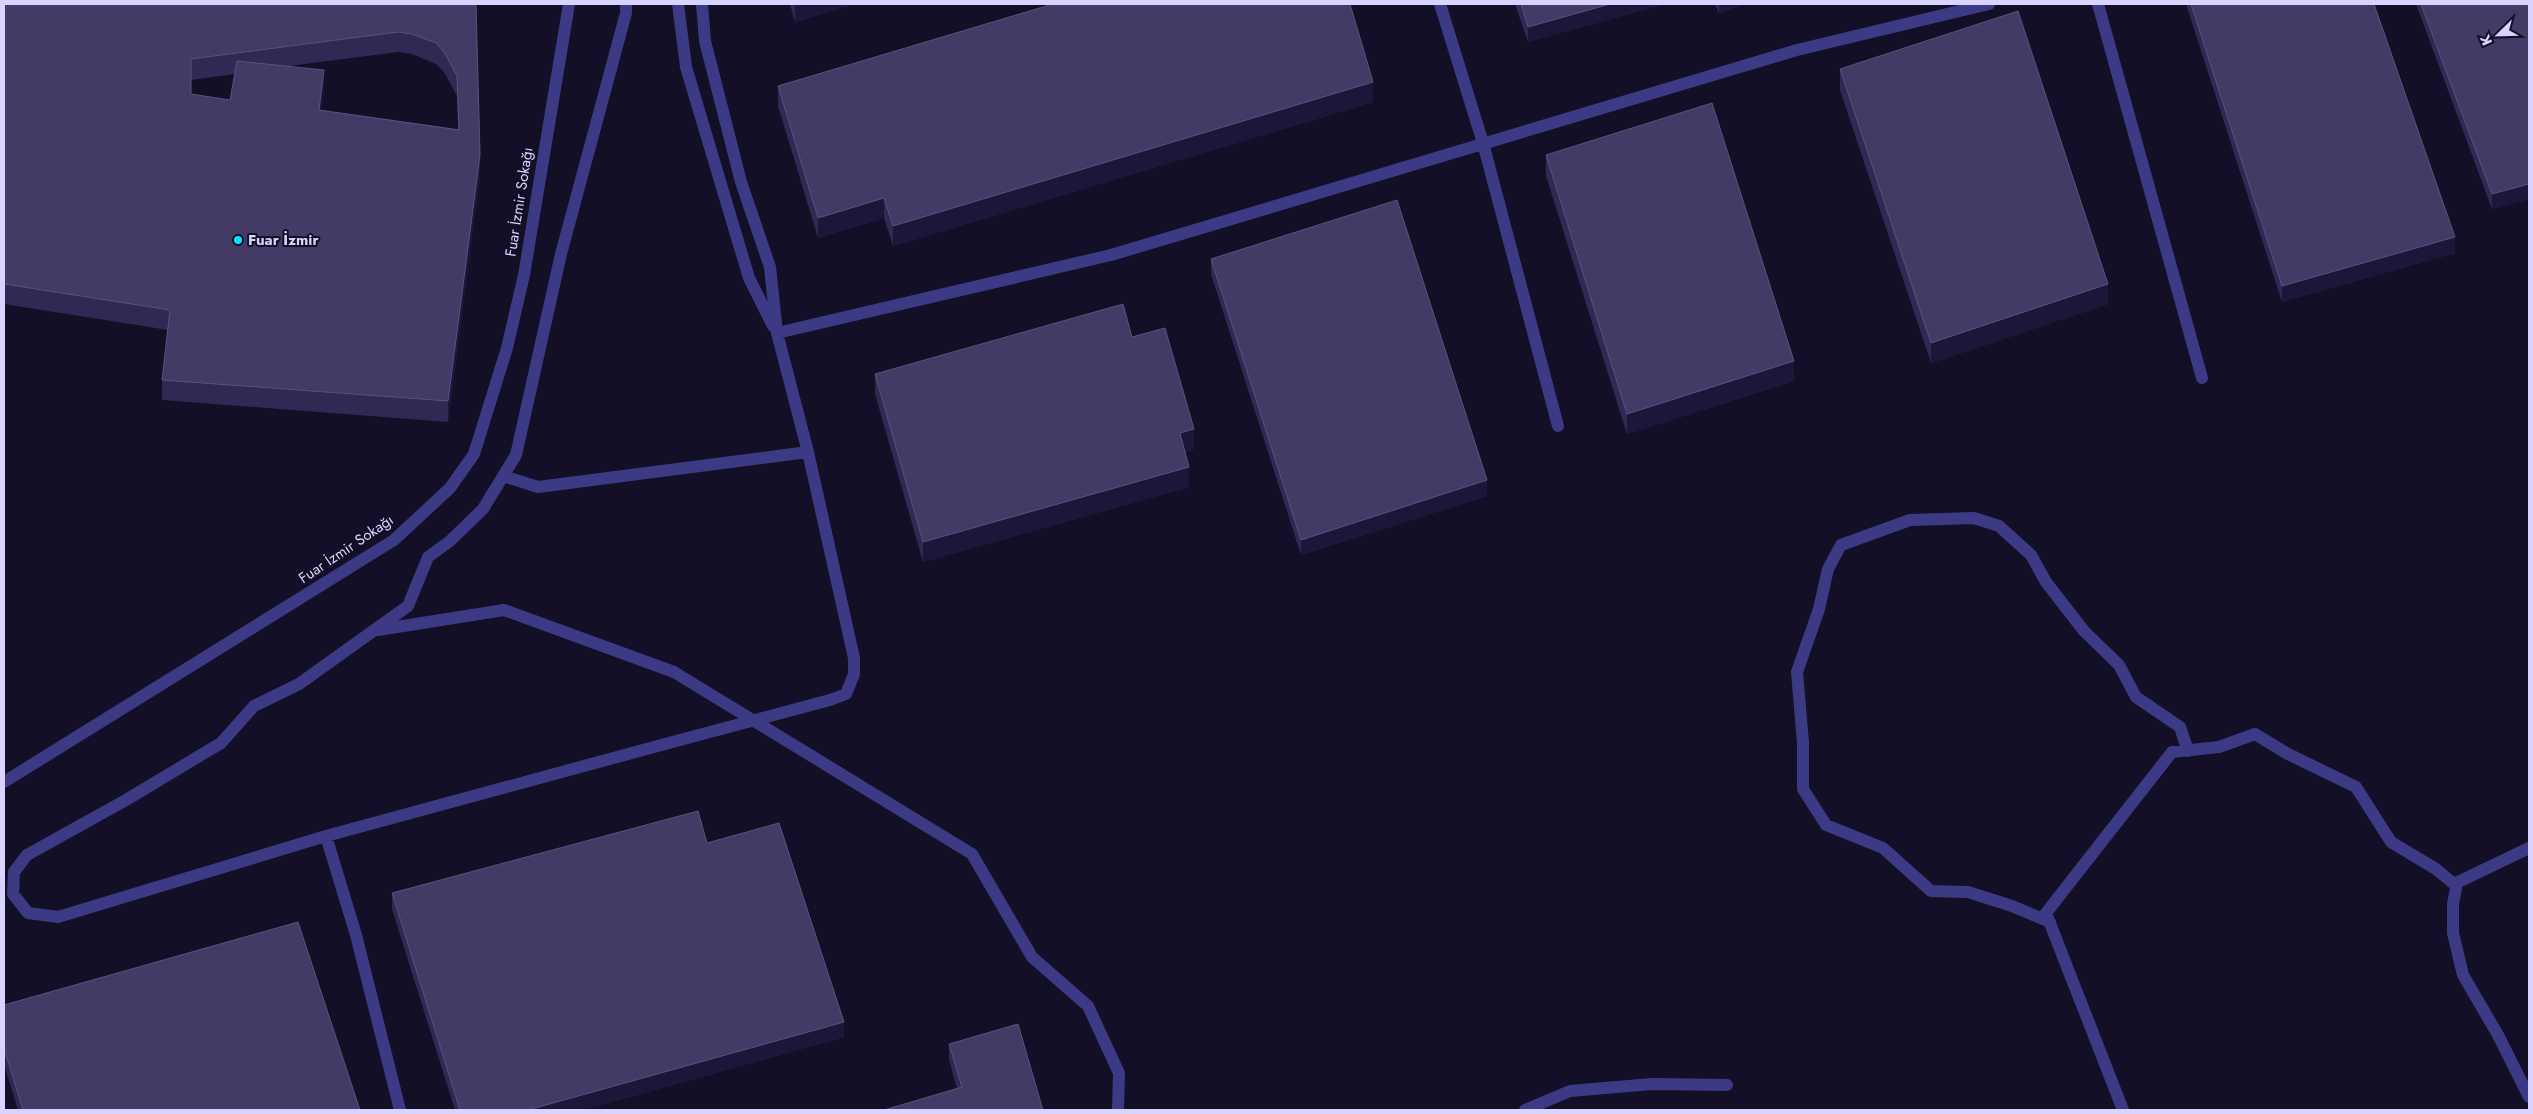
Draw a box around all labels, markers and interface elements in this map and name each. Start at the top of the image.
north arrow [2473,10,2523,60]
text: K [2475,31,2497,48]
street label: Fuar İzmir Sokağı [499,146,539,258]
place label: Fuar İzmir [248,229,319,251]
marker: Fuar İzmir [232,234,244,246]
street label: Fuar İzmir Sokağı [294,509,398,589]

